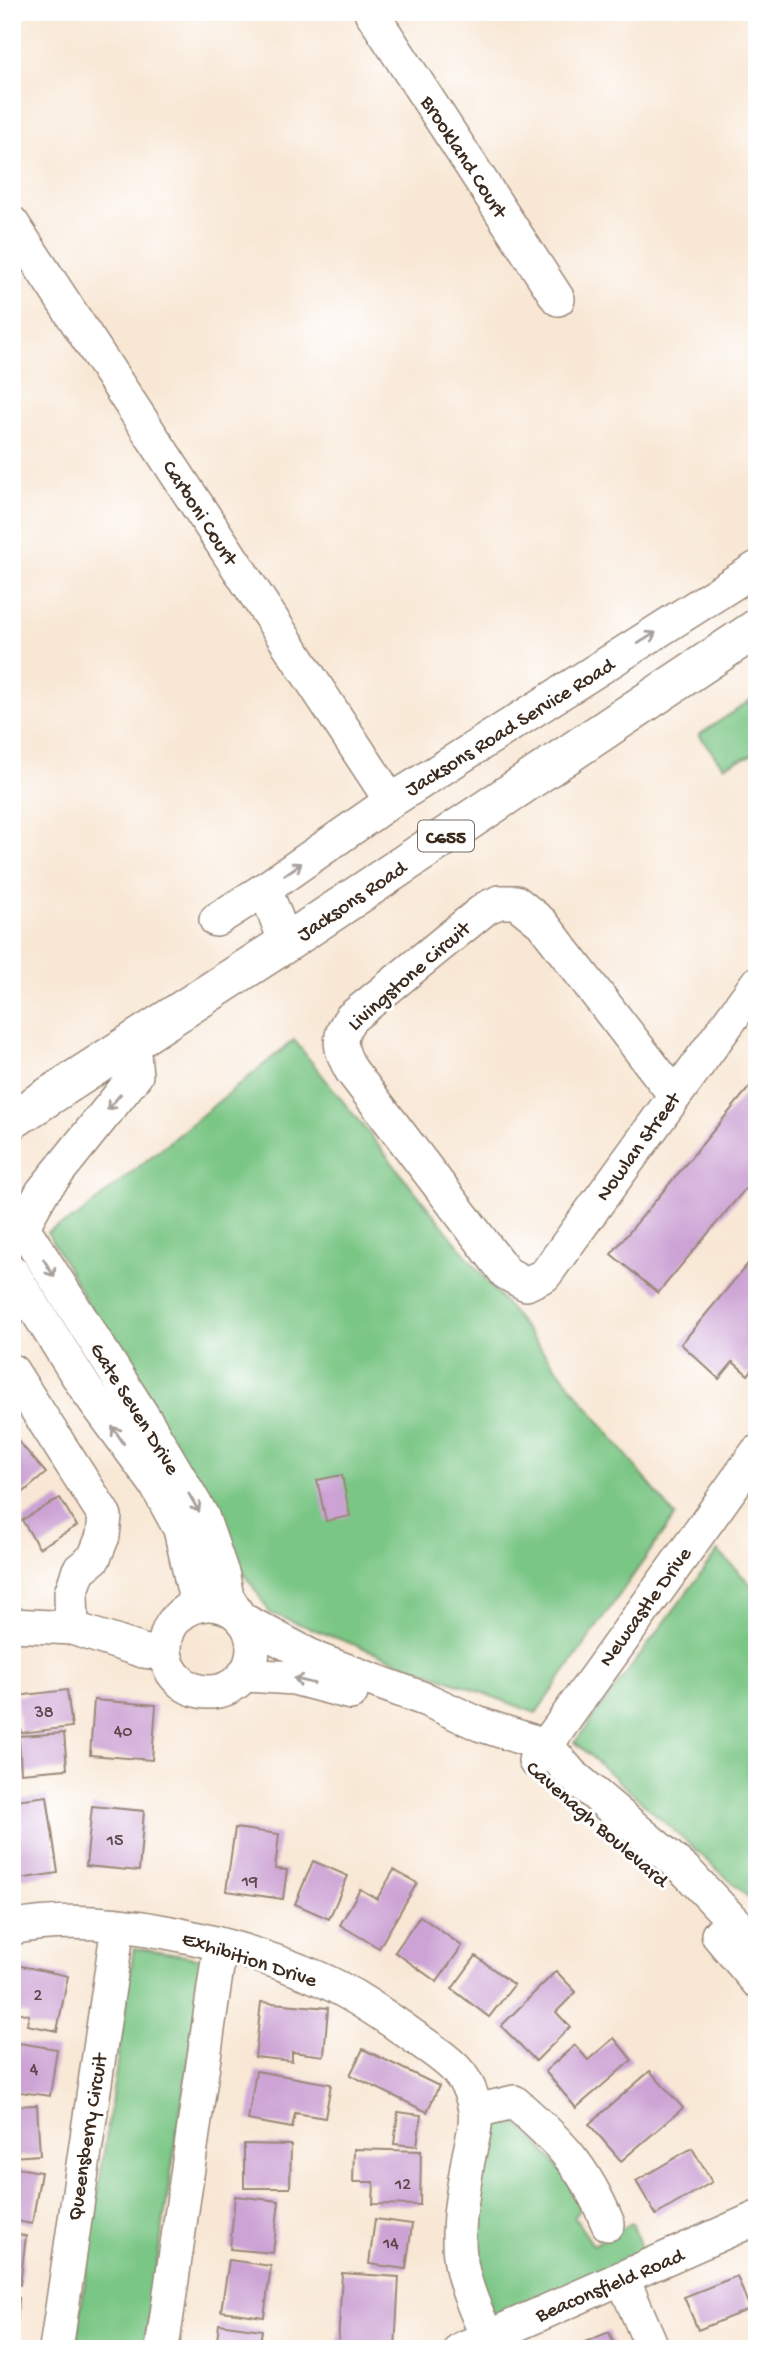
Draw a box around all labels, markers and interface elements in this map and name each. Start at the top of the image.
street label: Brookland Court [413,91,512,226]
street label: Carboni Court [155,457,243,573]
one-way arrow [637,630,657,644]
street label: Jacksons Road Service Road [402,653,622,804]
road number: C655 [418,820,474,852]
street label: Jacksons Road [294,856,414,949]
one-way arrow [283,862,302,876]
street label: Livingstone Circuit [344,916,479,1038]
street label: Nowlan Street [592,1087,689,1207]
one-way arrow [106,1093,121,1111]
one-way arrow [42,1257,56,1277]
street label: Gate Seven Drive [83,1339,184,1481]
one-way arrow [110,1426,125,1445]
one-way arrow [187,1492,201,1512]
street label: Newcastle Drive [595,1542,699,1673]
one-way arrow [294,1674,316,1687]
house number: 38 [33,1703,54,1724]
house number: 40 [114,1722,132,1743]
street label: Cavenagh Boulevard [519,1757,673,1895]
house number: 15 [106,1831,123,1852]
house number: 19 [241,1872,258,1893]
street label: Exhibition Drive [178,1928,321,1995]
house number: 2 [34,1986,43,2007]
street label: Queensberry Circuit [64,2050,115,2223]
house number: 4 [30,2060,39,2081]
house number: 12 [394,2175,411,2196]
house number: 14 [382,2234,399,2255]
street label: Beaconsfield Road [532,2244,690,2330]

